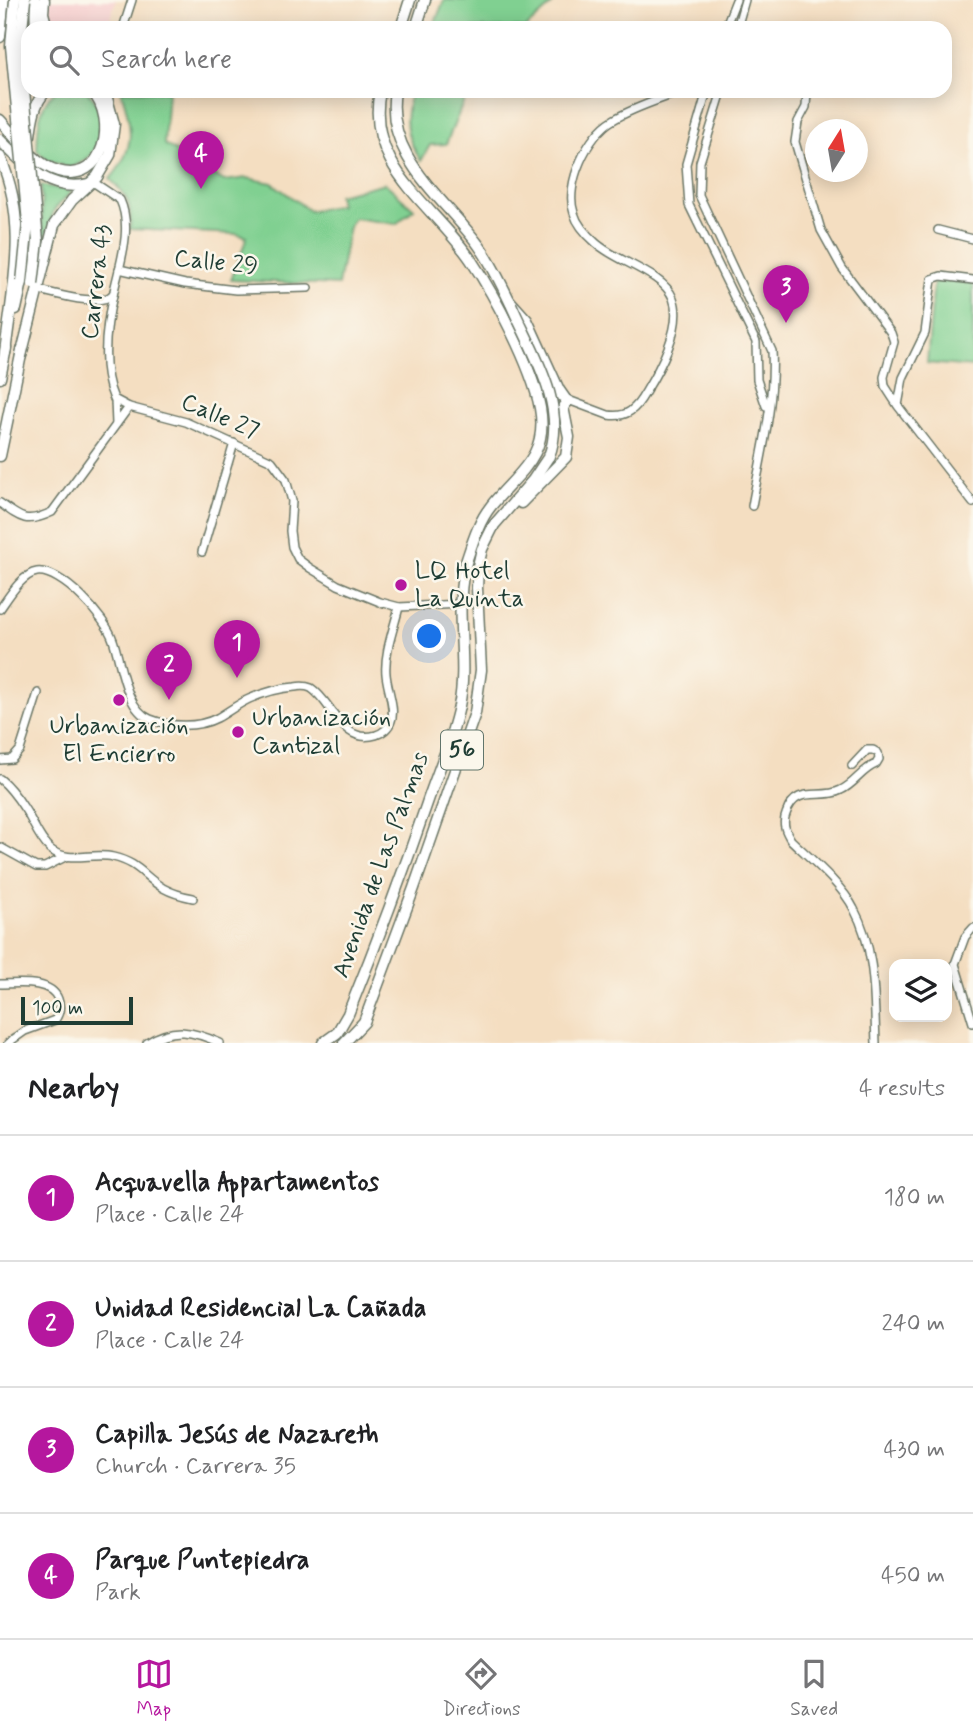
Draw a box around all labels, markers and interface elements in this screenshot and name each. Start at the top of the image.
search box [21,21,952,98]
icon: search [45,41,83,79]
text: Search here [101,43,232,77]
north arrow [805,119,868,182]
pin: 4 [178,131,224,189]
street label: Carrera 43 [75,223,119,341]
street label: Calle 29 [173,243,259,283]
pin: 3 [763,265,809,323]
street label: Calle 27 [176,387,264,447]
place label: LQ Hotel La Quinta [415,556,524,615]
marker: LQ Hotel La Quinta [393,577,409,593]
your location [412,619,446,653]
pin: 1 [214,620,260,678]
pin: 2 [146,642,192,700]
marker: Urbanización El Encierro [111,692,127,708]
place label: Urbanización Cantizal [252,703,391,762]
place label: Urbanización El Encierro [50,711,188,770]
marker: Urbanización Cantizal [230,724,246,740]
road number: 56 [441,730,483,770]
street label: Avenida de Las Palmas [326,747,436,982]
map controls [889,959,952,1022]
button: layers [889,959,952,1022]
scale bar [21,994,133,1026]
text: 100 m [32,996,83,1021]
text: Nearby [28,1069,119,1108]
text: 4 results [859,1074,945,1104]
text: Acquavella Appartamentos [95,1166,379,1200]
text: 1 [46,1183,56,1213]
text: 180 m [884,1183,945,1213]
text: Place · Calle 24 [95,1200,244,1230]
text: Unidad Residencial La Cañada [95,1292,426,1326]
text: 2 [45,1309,57,1339]
text: 240 m [881,1309,945,1339]
text: Place · Calle 24 [95,1326,244,1356]
text: Capilla Jesús de Nazareth [95,1418,379,1452]
text: 3 [46,1435,56,1465]
text: 430 m [884,1435,945,1465]
text: Church · Carrera 35 [95,1452,296,1482]
text: Parque Puntepiedra [95,1544,309,1578]
text: 4 [44,1561,58,1591]
text: 450 m [881,1561,945,1591]
text: Park [95,1578,141,1608]
tab: Map [135,1655,173,1722]
tab: Directions [442,1655,521,1722]
tab: Saved [790,1655,838,1722]

